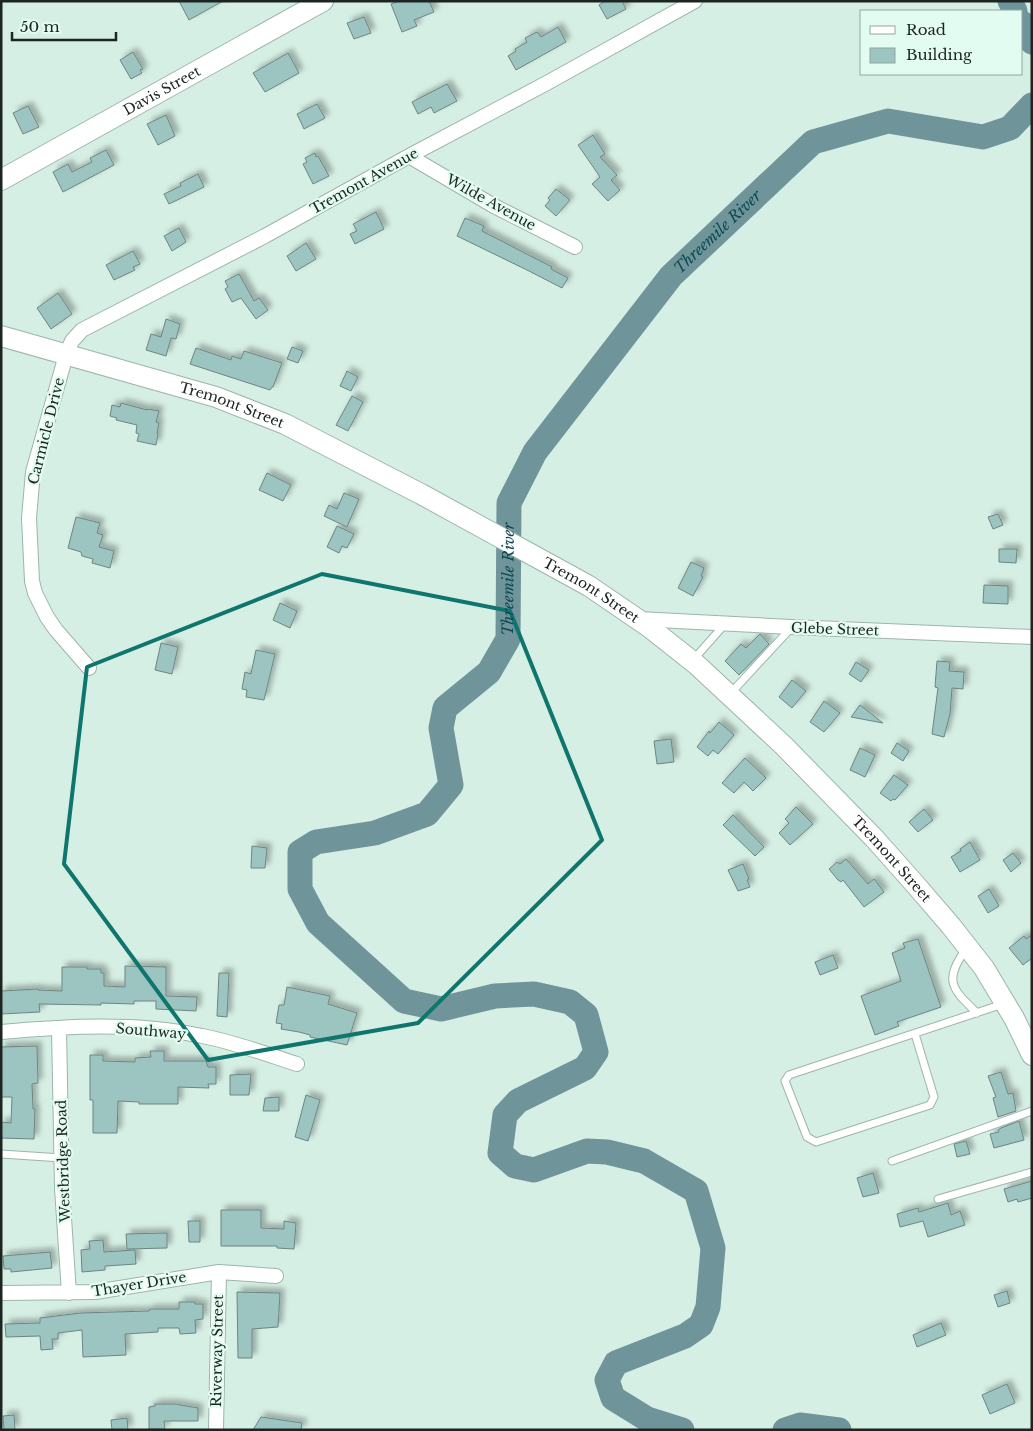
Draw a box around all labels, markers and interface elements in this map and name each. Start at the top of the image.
scale bar [12,10,116,42]
legend [860,10,1023,75]
text: 50 m [20,17,60,36]
text: Road [906,20,946,39]
text: Building [906,45,973,64]
street label: Davis Street [120,62,204,119]
street label: Tremont Avenue [307,144,421,218]
street label: Wilde Avenue [442,169,539,234]
water label: Threemile River [670,185,766,277]
street label: Carmicle Drive [24,376,68,486]
street label: Tremont Street [177,378,288,432]
water label: Threemile River [498,521,518,636]
street label: Tremont Street [540,554,643,627]
street label: Glebe Street [791,618,880,640]
street label: Tremont Street [848,812,936,906]
street label: Southway [115,1019,187,1043]
street label: Westbridge Road [52,1099,74,1224]
street label: Thayer Drive [90,1268,188,1300]
street label: Riverway Street [207,1294,227,1407]

